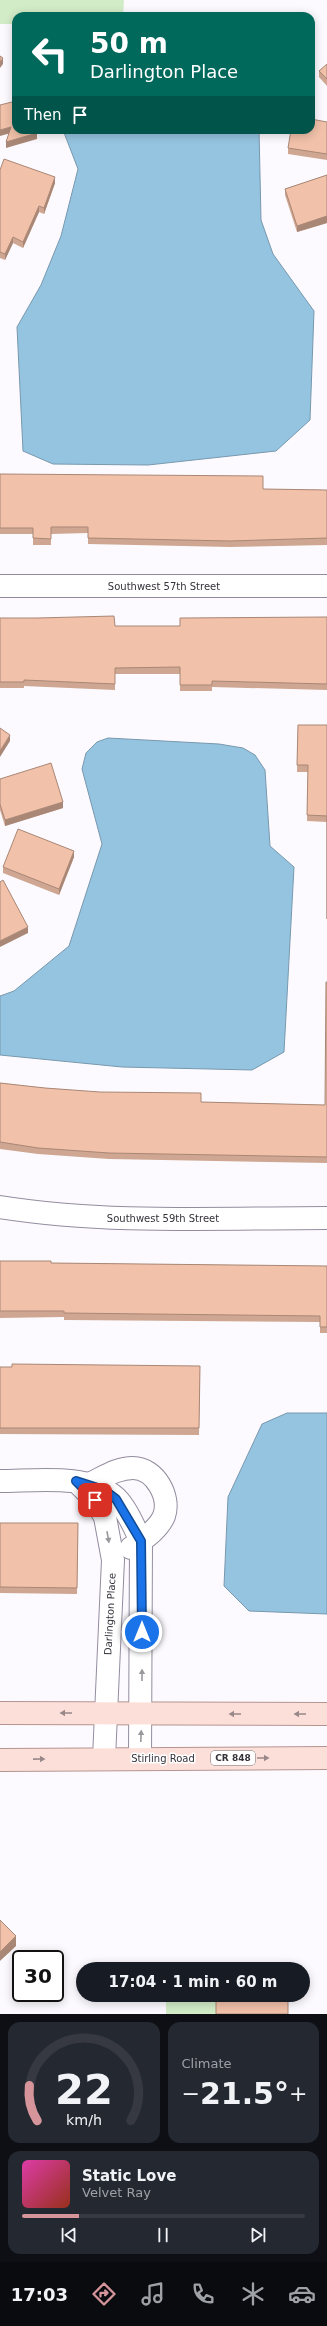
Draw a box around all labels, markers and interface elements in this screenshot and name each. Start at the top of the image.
text: 50 m [90,27,168,60]
icon: left [24,28,76,80]
text: Darlington Place [90,61,238,82]
icon: arrive [69,104,91,126]
text: Then [24,106,61,124]
street label: Southwest 57th Street [108,581,220,592]
street label: Southwest 59th Street [107,1213,219,1224]
pin [78,1483,112,1517]
icon: arrive [84,1489,106,1511]
one-way arrow [106,1531,112,1543]
street label: Darlington Place [102,1573,118,1655]
position arrow [121,1611,163,1653]
one-way arrow [139,1668,145,1681]
one-way arrow [59,1710,72,1716]
one-way arrow [228,1711,241,1717]
one-way arrow [293,1711,306,1717]
one-way arrow [137,1730,144,1742]
road number: CR 848 [211,1751,255,1765]
street label: Stirling Road [131,1753,195,1764]
one-way arrow [257,1755,270,1761]
one-way arrow [33,1756,46,1762]
speed limit sign: 30 [12,1950,64,2002]
text: 17:04 · 1 min · 60 m [109,1973,277,1991]
text: Climate [182,2056,232,2071]
text: 22 [55,2064,113,2113]
text: 21.5° [200,2076,289,2111]
text: − [182,2081,200,2106]
text: + [289,2081,307,2106]
text: km/h [66,2111,102,2127]
text: Static Love [82,2167,176,2185]
text: Velvet Ray [82,2185,151,2200]
icon: previous [58,2224,80,2246]
icon: pause [152,2224,174,2246]
icon: next [247,2224,269,2246]
icon: directions [90,2280,118,2308]
icon: music [139,2280,167,2308]
icon: phone [189,2280,217,2308]
icon: climate [239,2280,267,2308]
icon: car [288,2280,316,2308]
text: 17:03 [11,2284,68,2305]

